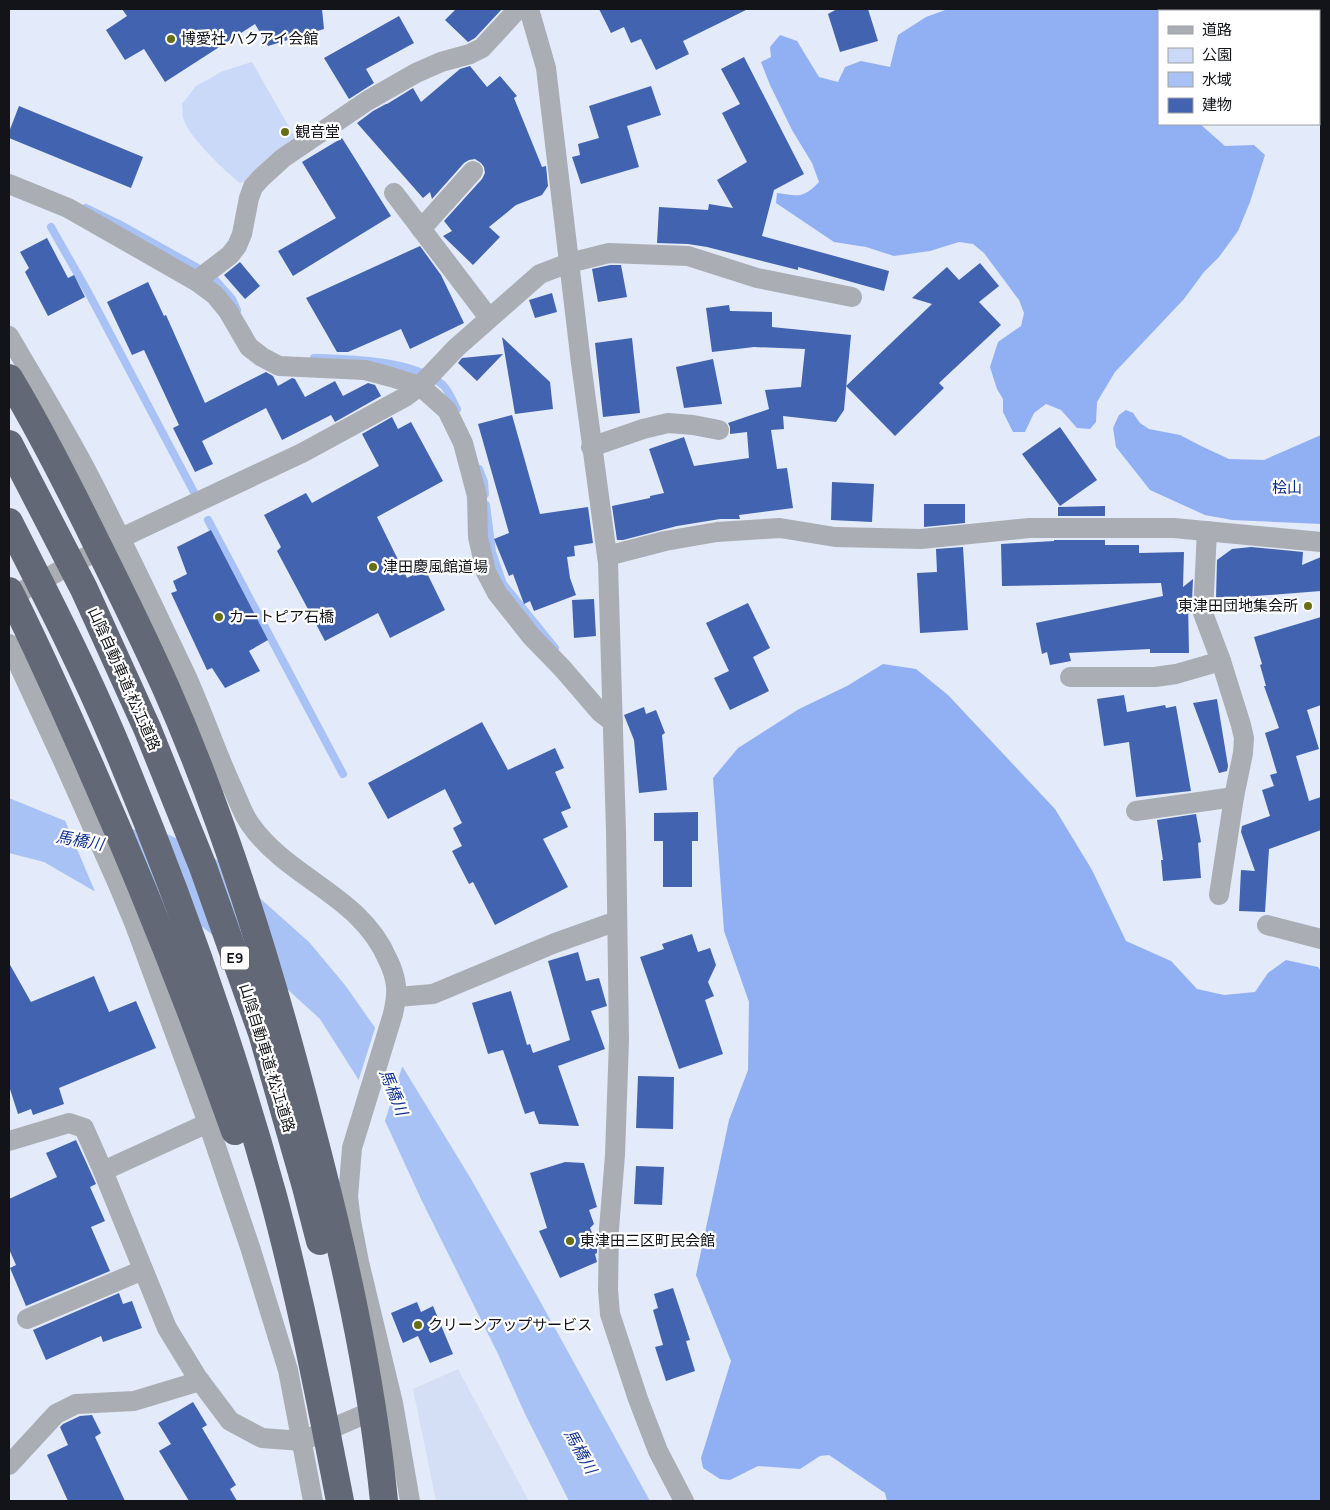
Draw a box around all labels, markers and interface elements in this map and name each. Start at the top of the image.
legend [1158,10,1320,125]
text: 道路 [1202,19,1232,40]
place label: 博愛社 ハクアイ会館 [181,28,318,49]
marker: 博愛社 ハクアイ会館 [165,33,177,45]
text: 公園 [1202,44,1232,65]
text: 水域 [1202,69,1232,90]
text: 建物 [1202,94,1232,115]
place label: 観音堂 [295,121,340,142]
marker: 観音堂 [279,126,291,138]
park label: 桧山 [1272,477,1302,498]
place label: 津田慶風館道場 [383,556,488,577]
marker: 津田慶風館道場 [367,561,379,573]
place label: 東津田団地集会所 [1178,595,1298,616]
marker: 東津田団地集会所 [1302,600,1314,612]
street label: 山陰自動車道;松江道路 [83,604,165,754]
place label: カートピア石橋 [229,606,334,627]
marker: カートピア石橋 [213,611,225,623]
water label: 馬橋川 [54,825,108,855]
road number: E9 [221,946,249,970]
street label: 山陰自動車道;松江道路 [235,981,300,1135]
water label: 馬橋川 [375,1066,414,1120]
place label: 東津田三区町民会館 [580,1230,715,1251]
marker: 東津田三区町民会館 [564,1235,576,1247]
place label: クリーンアップサービス [428,1314,592,1335]
marker: クリーンアップサービス [412,1319,424,1331]
water label: 馬橋川 [560,1425,603,1479]

